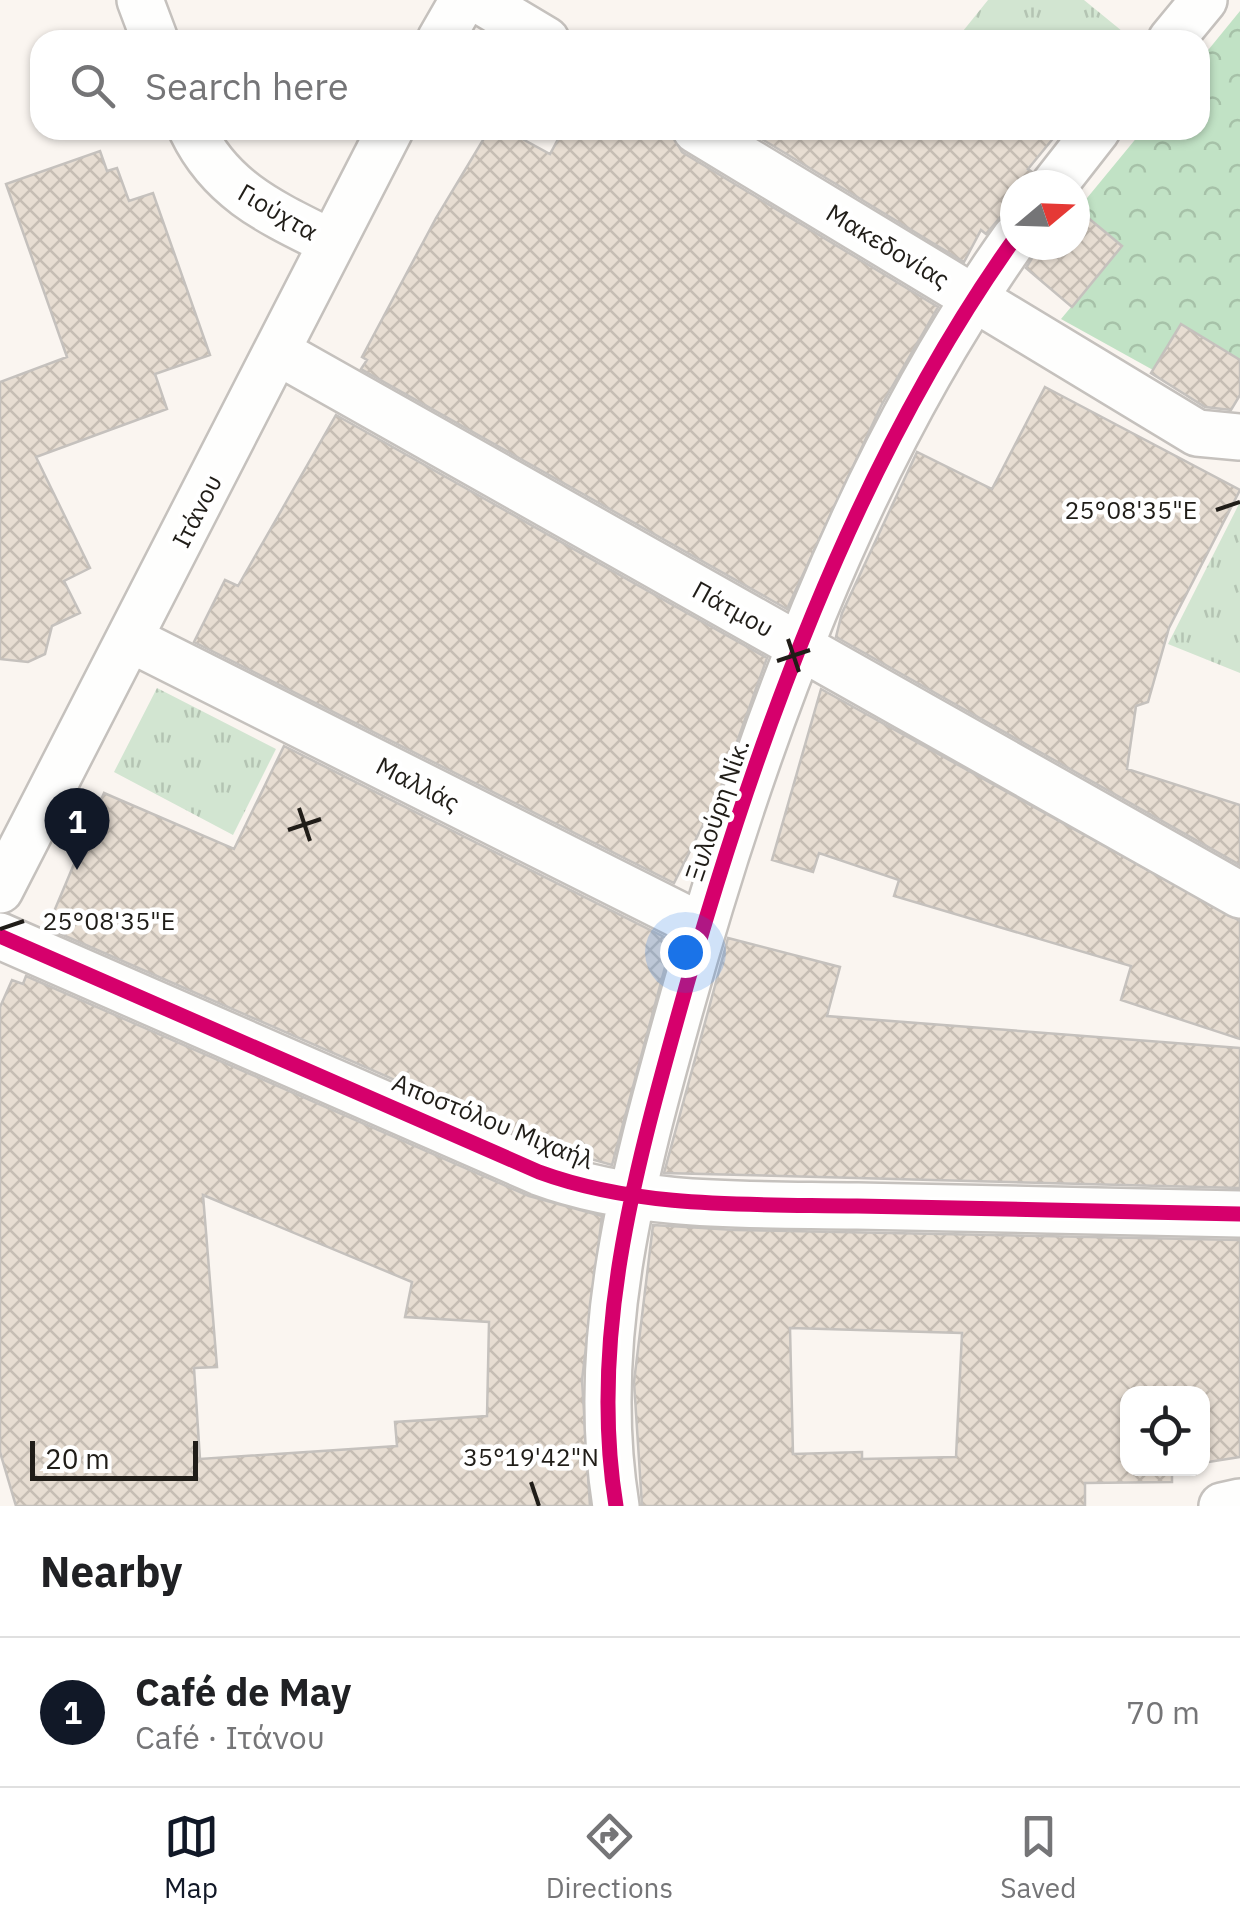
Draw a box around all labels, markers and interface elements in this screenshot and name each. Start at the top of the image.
search box [30,30,1210,140]
icon: search [65,58,120,113]
text: Search here [145,61,349,110]
north arrow [1000,170,1090,260]
street label: Γιούχτα [232,176,324,248]
street label: Μακεδονίας [820,196,956,295]
street label: Ιτάνου [164,469,229,553]
text: 25°08'35"E [1065,493,1197,526]
street label: Πάτμου [687,573,780,644]
street label: Ξυλούρη Νίκ. [677,734,756,885]
street label: Μαλλάς [371,749,466,819]
pin: 1 [44,788,110,870]
text: 25°08'35"E [43,904,175,937]
your location [660,927,711,978]
street label: Αποστόλου Μιχαήλ [388,1065,599,1176]
map controls [1120,1386,1210,1476]
button: locate [1120,1386,1210,1476]
scale bar [30,1436,198,1480]
text: 20 m [45,1440,110,1477]
text: 35°19'42"N [463,1440,599,1473]
text: Nearby [40,1544,182,1599]
text: Café de May [135,1667,351,1716]
text: 1 [63,1691,82,1733]
text: 70 m [1126,1691,1200,1733]
text: Café · Ιτάνου [135,1716,325,1758]
tab: Map [164,1809,219,1906]
tab: Directions [546,1809,673,1906]
tab: Saved [1000,1809,1076,1906]

